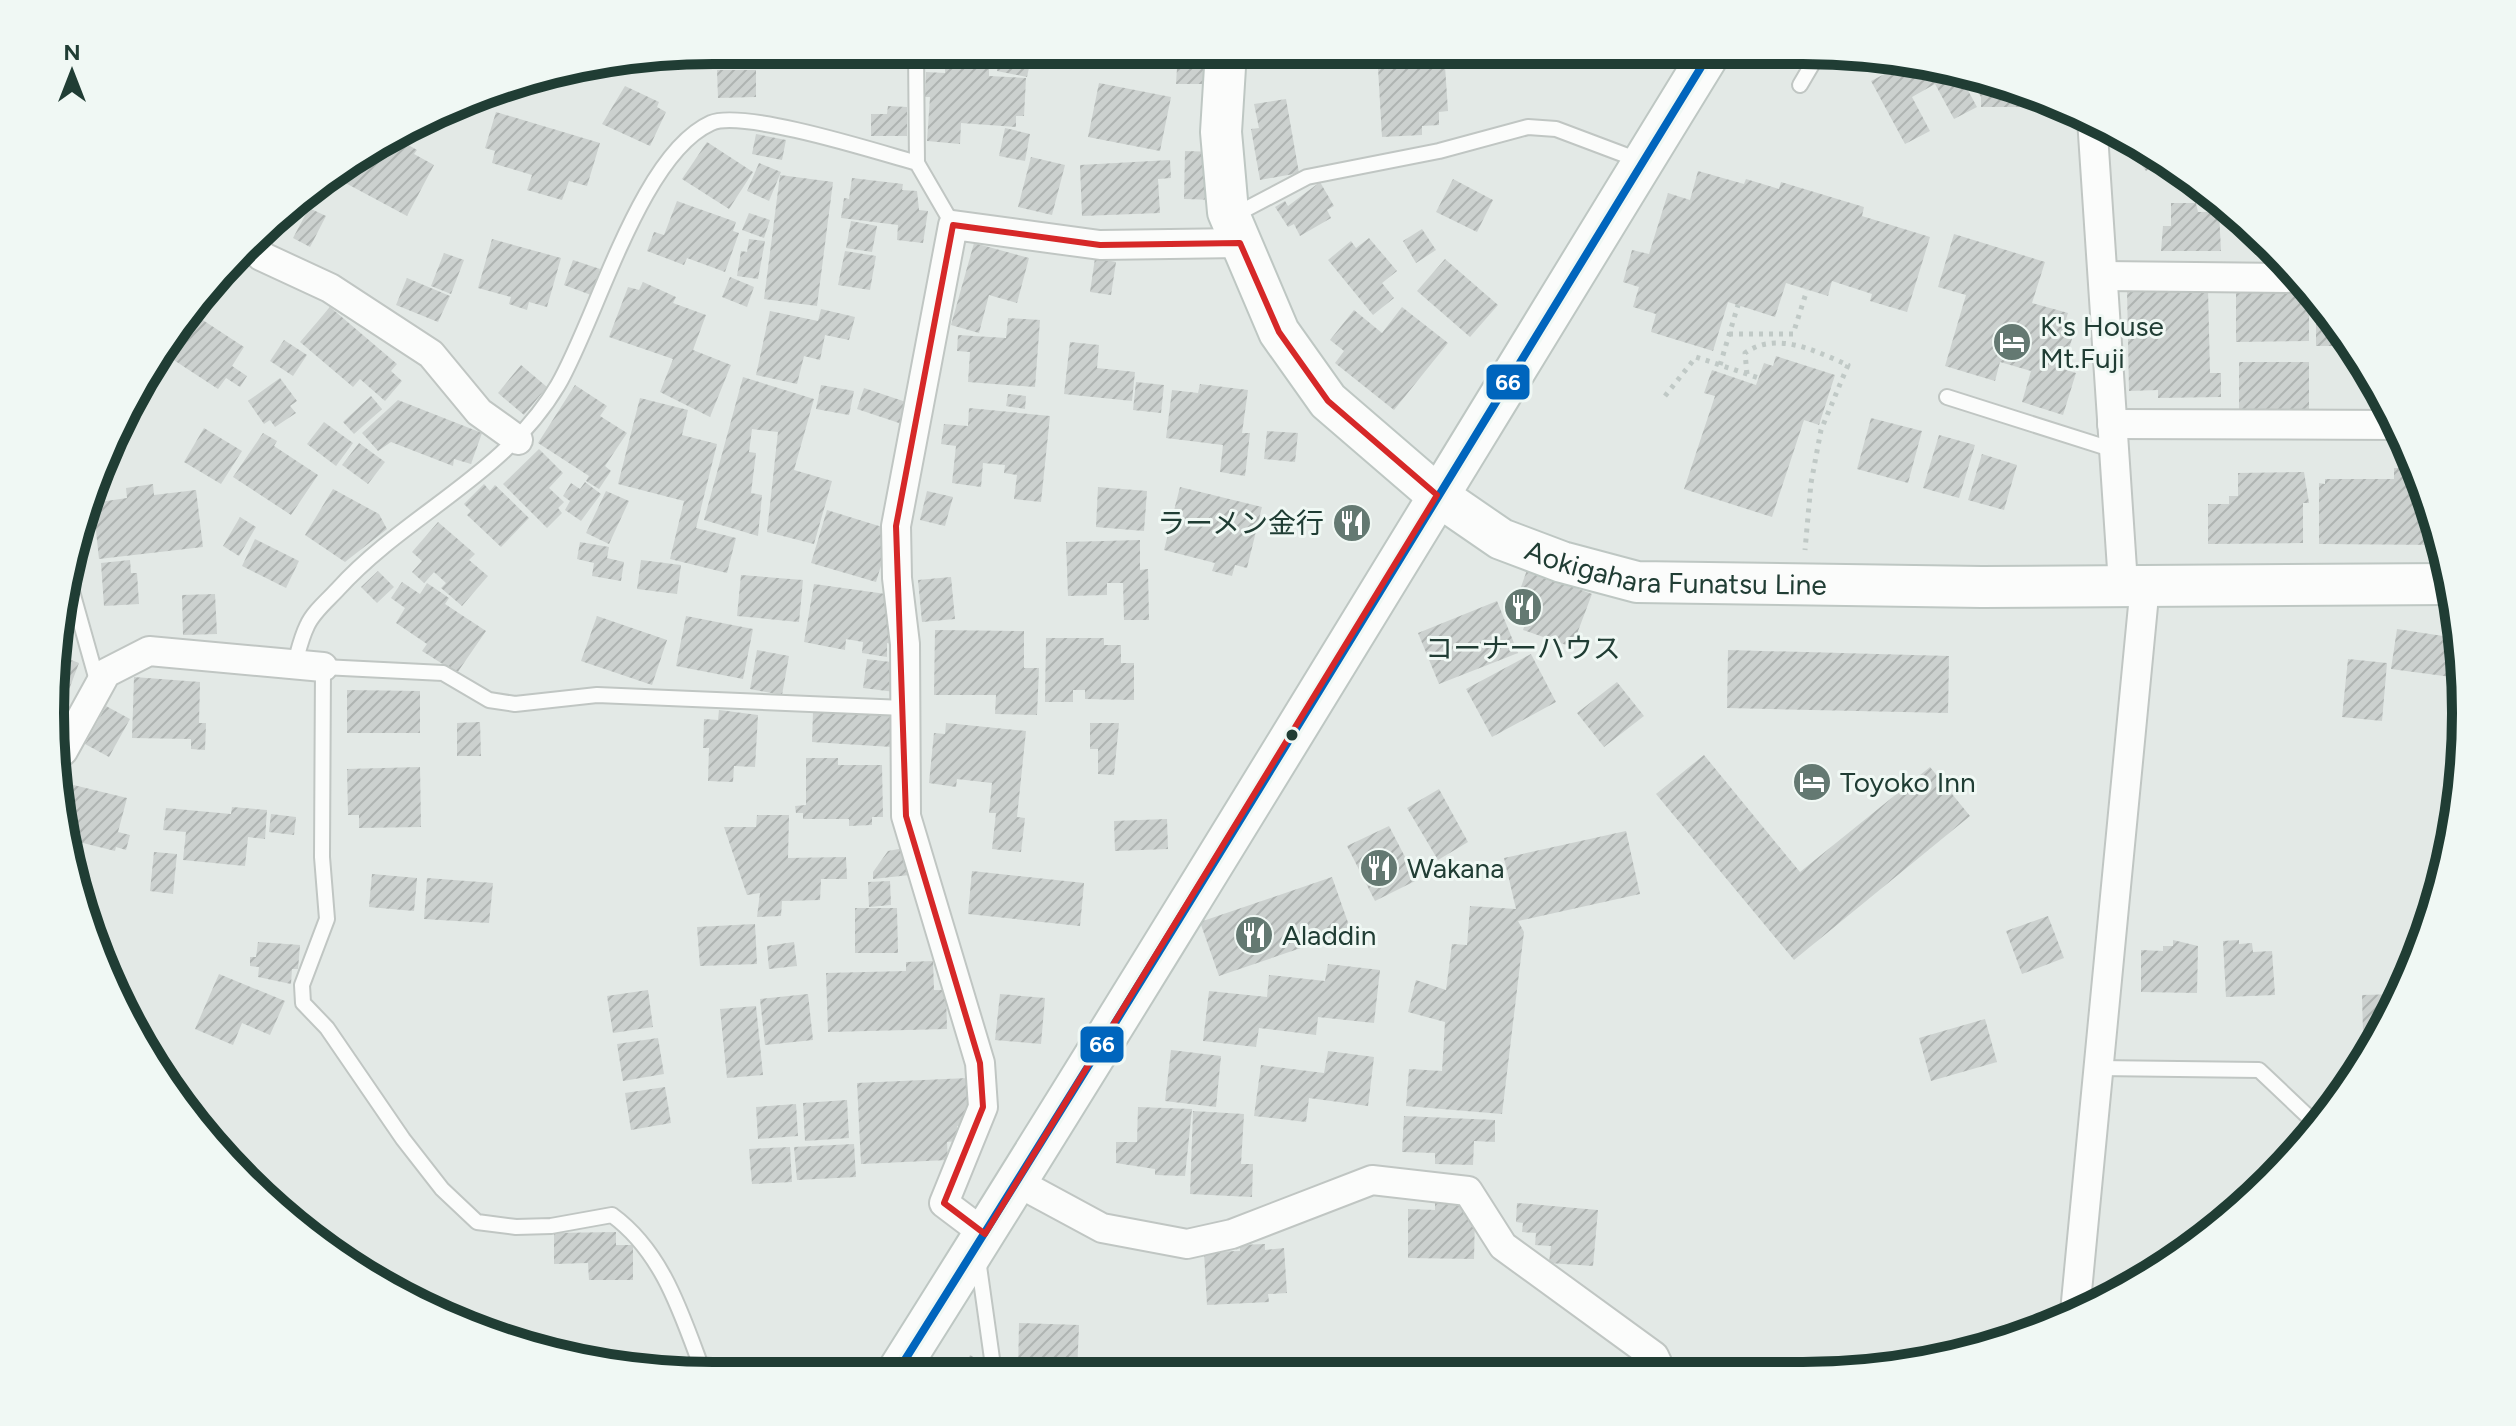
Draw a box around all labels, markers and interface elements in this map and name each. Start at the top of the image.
north arrow [32,32,112,112]
text: N [63,39,81,66]
place label: K's House Mt.Fuji [2040,309,2164,375]
hotel icon: K's House Mt.Fuji [1991,321,2033,363]
line badge: 66 [1485,363,1531,401]
text: 66 [1495,369,1521,396]
restaurant icon: ラーメン金行 [1331,502,1373,544]
place label: ラーメン金行 [1157,506,1324,540]
street label: Aokigahara Funatsu Line [1521,533,1827,602]
restaurant icon: コーナーハウス [1502,586,1544,628]
place label: コーナーハウス [1425,631,1621,665]
unlabelled marker [1284,727,1300,743]
hotel icon: Toyoko Inn [1791,761,1833,803]
place label: Toyoko Inn [1840,765,1976,799]
restaurant icon: Wakana [1358,847,1400,889]
place label: Wakana [1407,851,1504,885]
restaurant icon: Aladdin [1233,914,1275,956]
place label: Aladdin [1282,918,1376,952]
line badge: 66 [1079,1025,1125,1064]
text: 66 [1089,1031,1115,1058]

